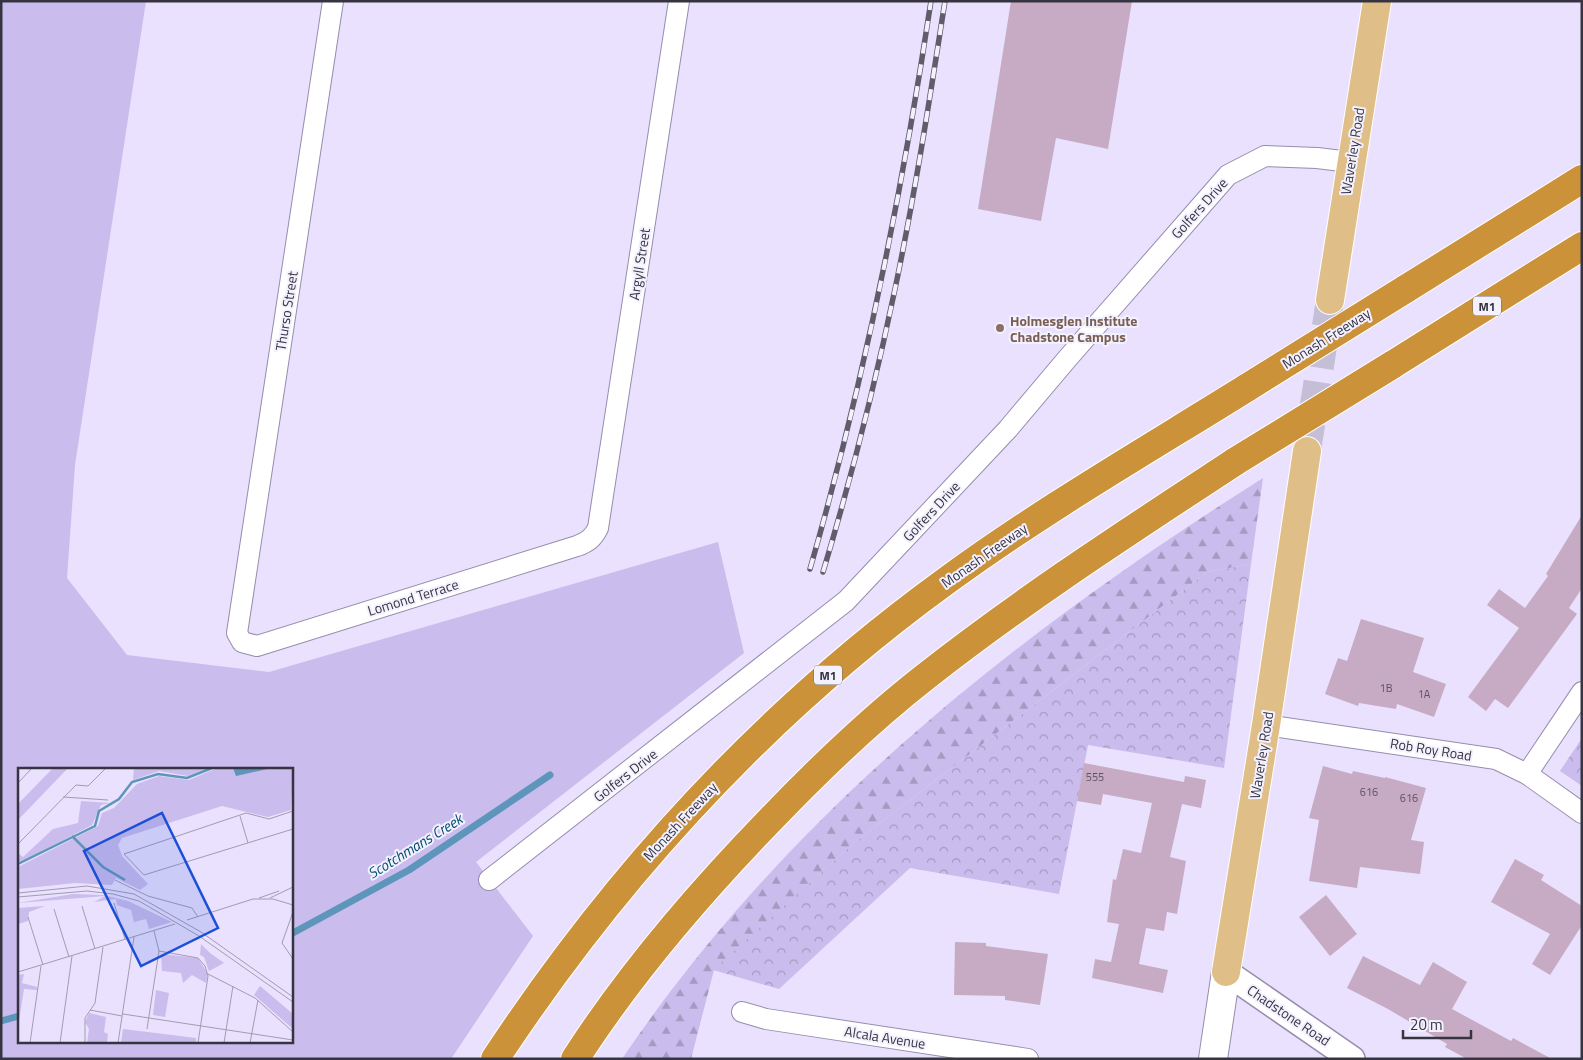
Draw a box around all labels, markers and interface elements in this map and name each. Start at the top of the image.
street label: Waverley Road [1335,106,1369,196]
street label: Golfers Drive [1166,173,1232,243]
street label: Argyll Street [623,226,655,302]
street label: Thurso Street [269,270,303,352]
road number: M1 [1473,296,1501,316]
street label: Monash Freeway [1278,302,1375,374]
place label: Holmesglen Institute Chadstone Campus [1010,310,1137,347]
marker: Holmesglen Institute Chadstone Campus [994,322,1006,334]
street label: Golfers Drive [897,476,965,546]
street label: Monash Freeway [937,517,1032,593]
street label: Lomond Terrace [365,573,461,621]
road number: M1 [814,666,842,684]
house number: 1B [1380,680,1393,696]
house number: 1A [1418,686,1431,702]
street label: Waverley Road [1244,710,1278,800]
street label: Rob Roy Road [1389,732,1473,766]
street label: Golfers Drive [589,743,661,807]
inset map [18,768,292,1042]
house number: 555 [1086,769,1104,785]
street label: Monash Freeway [638,777,722,865]
house number: 616 [1360,784,1378,800]
house number: 616 [1400,790,1418,806]
water label: Scotchmans Creek [363,806,469,884]
street label: Chadstone Road [1243,979,1335,1051]
scale bar [1403,1008,1470,1040]
text: 20 m [1410,1013,1443,1036]
street label: Alcala Avenue [843,1020,927,1054]

